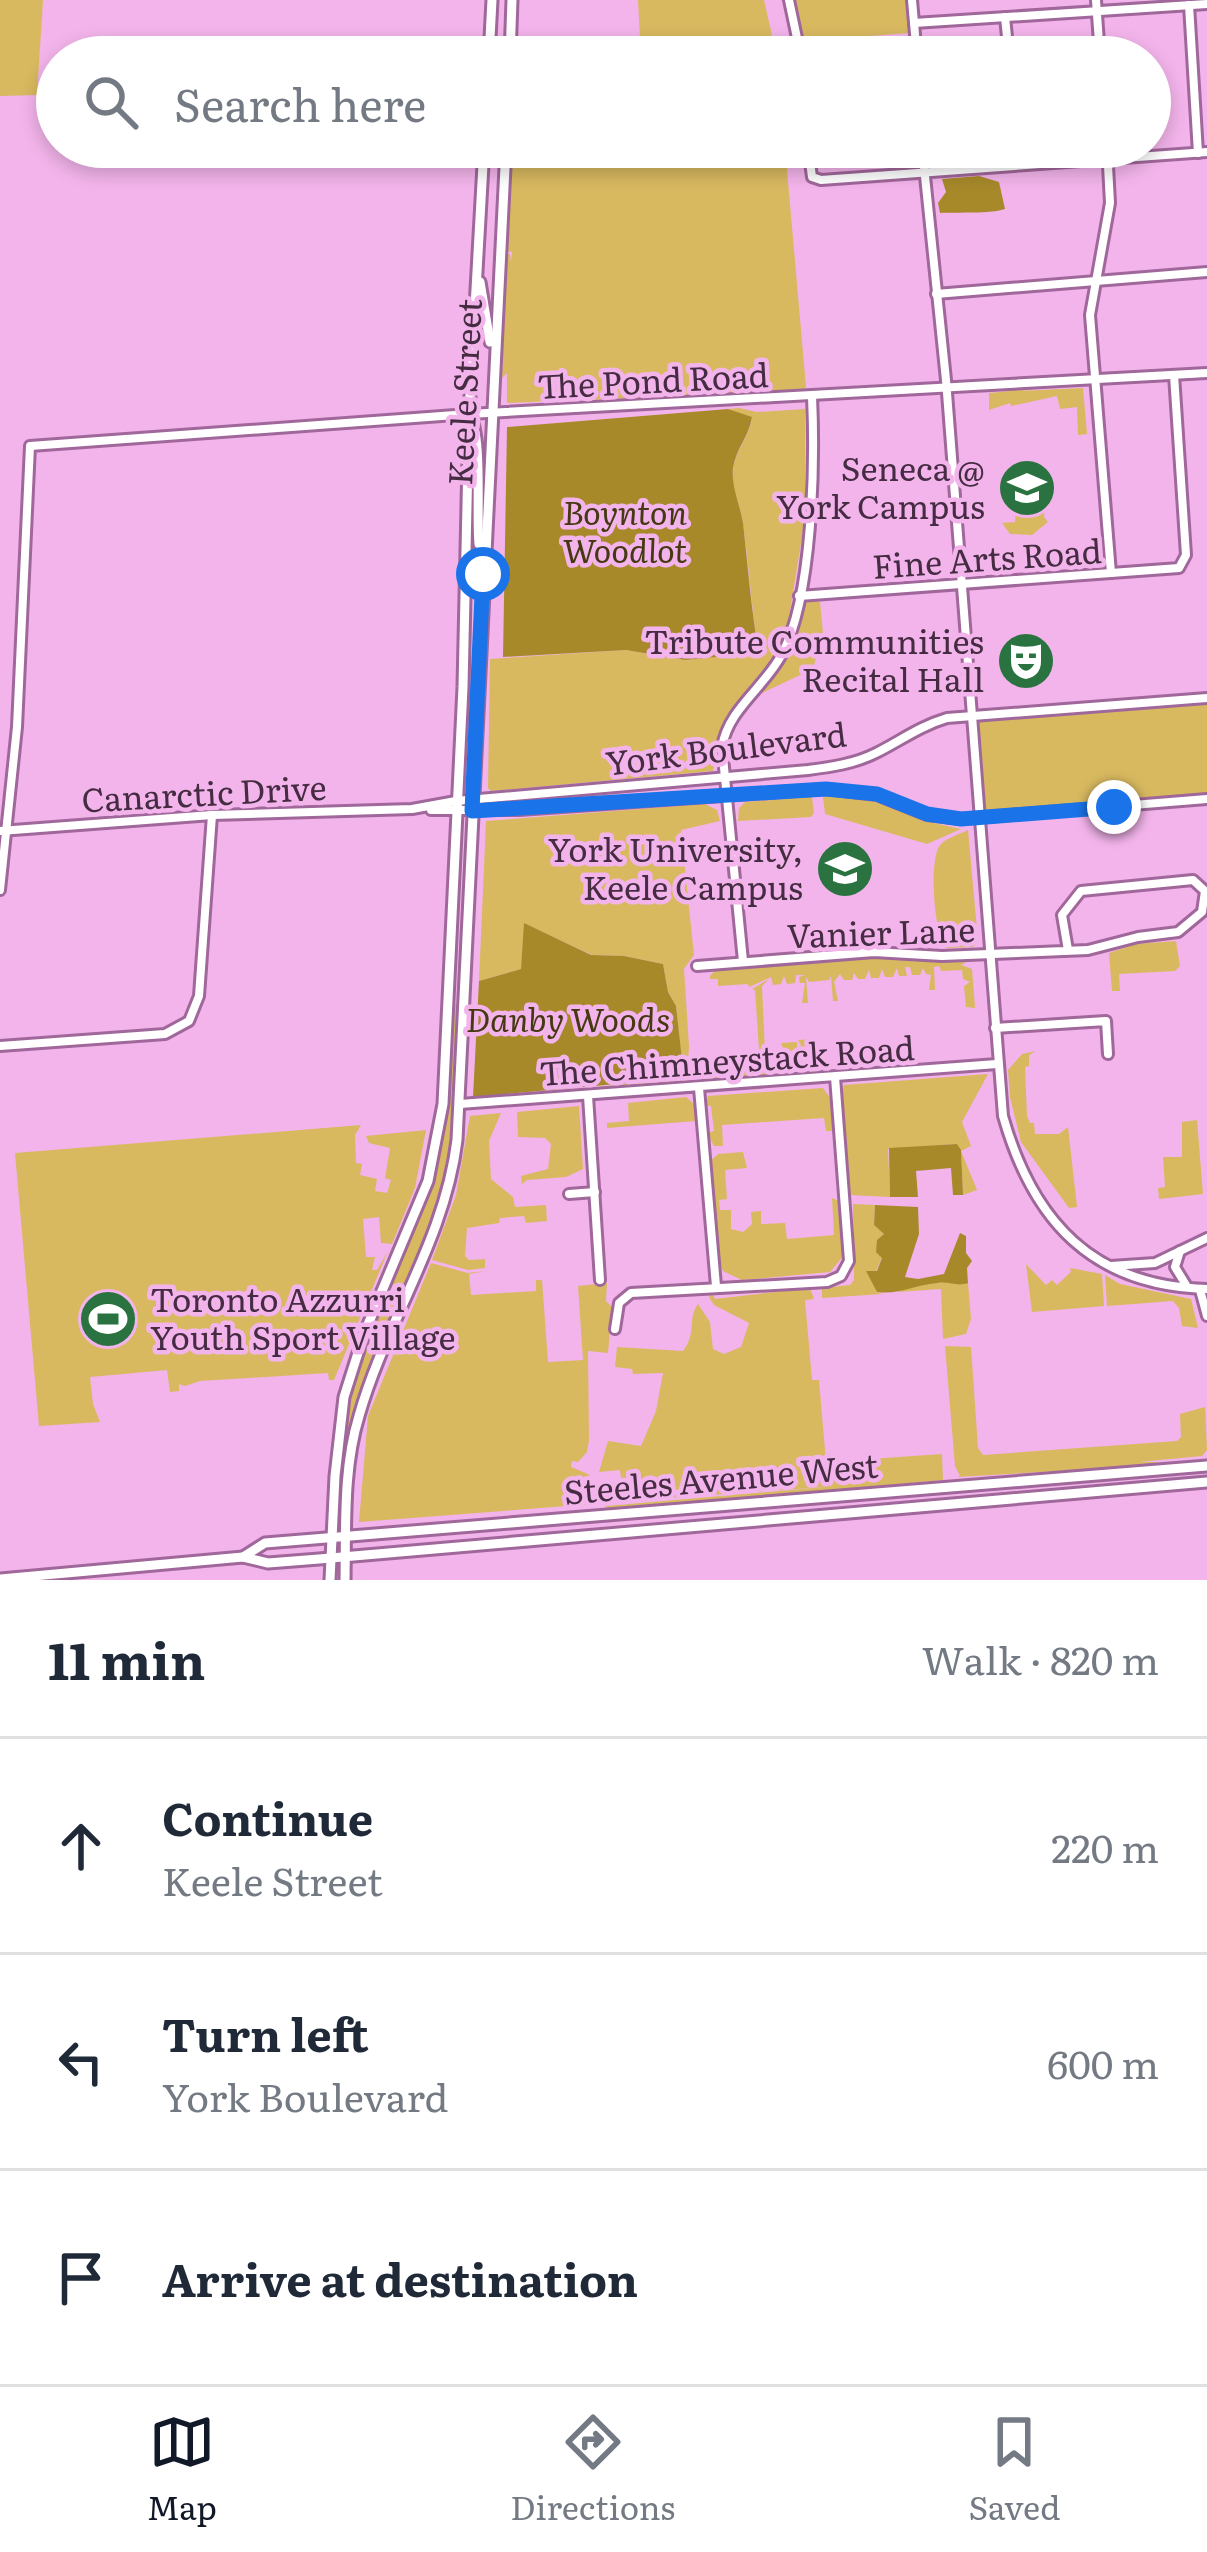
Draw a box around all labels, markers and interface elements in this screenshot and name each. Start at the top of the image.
search box [36,36,1171,168]
icon: search [78,69,144,135]
text: Search here [174,69,426,136]
street label: Keele Street [433,297,492,486]
street label: The Pond Road [536,348,770,409]
place label: Seneca @ York Campus [776,442,985,529]
school or university icon: Seneca @ York Campus [996,457,1058,519]
park label: Boynton Woodlot [563,486,688,573]
street label: Fine Arts Road [870,524,1103,589]
route start [456,547,510,601]
place label: Tribute Communities Recital Hall [644,615,984,702]
theatre icon: Tribute Communities Recital Hall [995,630,1057,692]
street label: York Boulevard [602,707,849,786]
street label: Canarctic Drive [80,761,328,822]
route end [1087,780,1141,834]
place label: York University, Keele Campus [548,823,803,910]
school or university icon: York University, Keele Campus [814,838,876,900]
street label: Vanier Lane [786,903,976,958]
park label: Danby Woods [466,993,670,1042]
street label: The Chimneystack Road [538,1021,916,1096]
place label: Toronto Azzurri Youth Sport Village [150,1273,456,1360]
sports icon: Toronto Azzurri Youth Sport Village [77,1288,139,1350]
street label: Steeles Avenue West [562,1438,881,1515]
text: 11 min [48,1620,205,1696]
text: Walk · 820 m [922,1629,1159,1687]
text: Continue [162,1783,373,1850]
icon: ahead [48,1813,114,1879]
text: 220 m [1051,1817,1159,1875]
text: Keele Street [162,1850,383,1908]
text: Turn left [162,1999,369,2066]
icon: left [48,2029,114,2095]
text: 600 m [1047,2033,1159,2091]
text: York Boulevard [162,2066,448,2124]
text: Arrive at destination [162,2244,638,2311]
icon: arrive [48,2245,114,2311]
tab: Map [147,2409,217,2530]
tab: Directions [510,2409,675,2530]
tab: Saved [968,2409,1060,2530]

